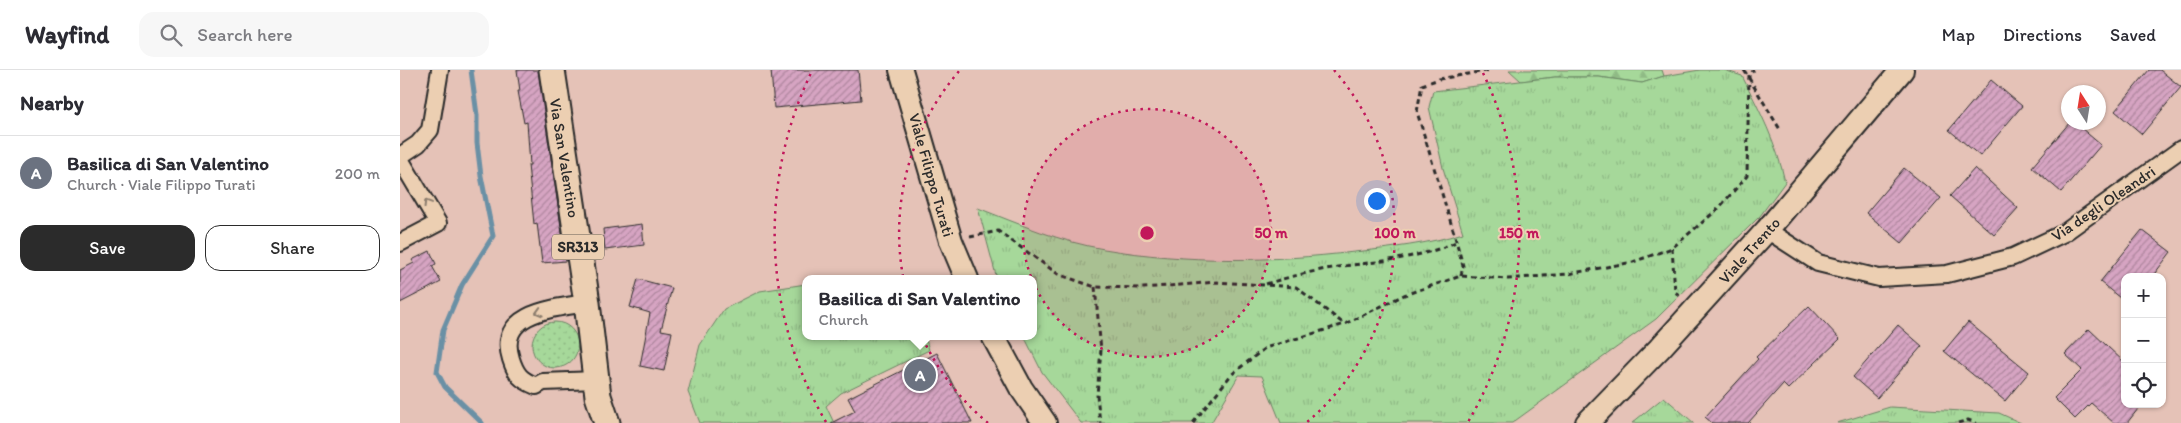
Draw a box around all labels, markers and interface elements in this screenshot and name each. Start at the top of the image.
search box [139,12,489,57]
text: Wayfind [25,20,109,49]
icon: search [157,21,185,49]
text: Search here [197,23,293,46]
text: Map [1942,24,1975,46]
text: Directions [2003,24,2082,46]
text: Saved [2110,24,2156,46]
north arrow [2061,85,2106,130]
text: Nearby [20,90,84,115]
street label: Via San Valentino [546,97,583,219]
street label: Viale Filippo Turati [905,111,958,239]
text: Basilica di San Valentino [67,152,269,175]
street label: Via degli Oleandri [2048,162,2159,245]
text: A [31,164,41,183]
text: 200 m [335,164,380,183]
text: Church · Viale Filippo Turati [67,175,255,194]
your location [1364,188,1390,214]
one-way arrow [423,200,433,209]
street label: Viale Trento [1715,213,1784,288]
centre of rings [1138,224,1156,242]
text: 50 m [1254,224,1288,242]
text: 100 m [1374,224,1416,242]
text: 150 m [1499,224,1539,242]
button: Save [20,225,195,271]
button: Share [205,225,380,271]
road number: SR313 [552,234,604,260]
map controls [2121,273,2166,408]
button: + [2121,273,2166,318]
popup [802,275,1037,340]
text: Basilica di San Valentino [818,287,1021,310]
one-way arrow [535,306,543,316]
text: Church [818,310,868,329]
button: − [2121,318,2166,363]
pin: A [904,356,936,394]
button: locate [2121,363,2166,408]

